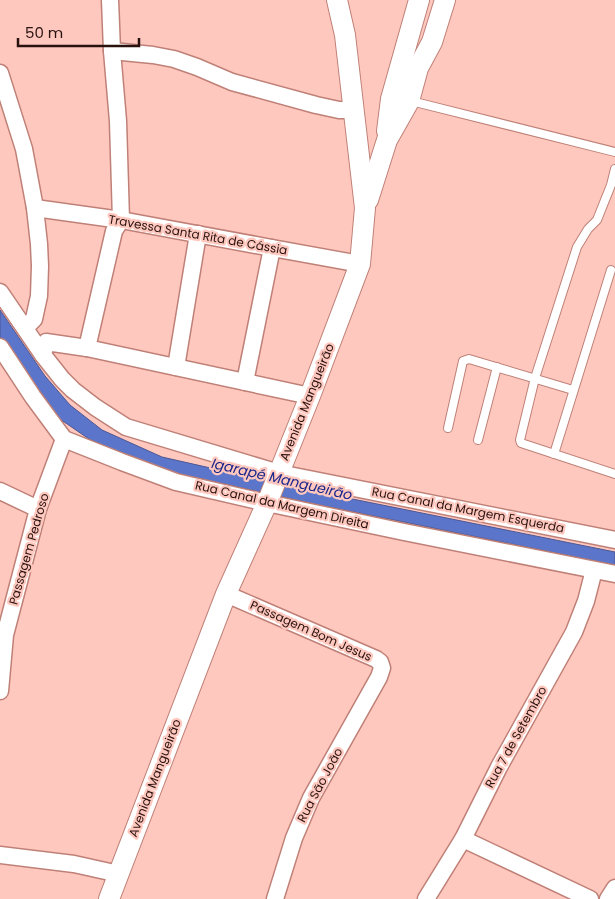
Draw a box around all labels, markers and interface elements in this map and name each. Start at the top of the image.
scale bar [18,15,139,47]
text: 50 m [25,22,63,43]
street label: Travessa Santa Rita de Cássia [107,210,289,259]
street label: Avenida Mangueirão [275,340,338,463]
water label: Igarapé Mangueirão [210,453,354,505]
street label: Rua Canal da Margem Direita [194,476,371,533]
street label: Rua Canal da Margem Esquerda [371,483,566,536]
street label: Passagem Pedroso [4,491,53,607]
street label: Passagem Bom Jesus [248,596,375,665]
street label: Rua 7 de Setembro [481,683,551,791]
street label: Avenida Mangueirão [124,716,185,839]
street label: Rua São João [293,744,346,825]

